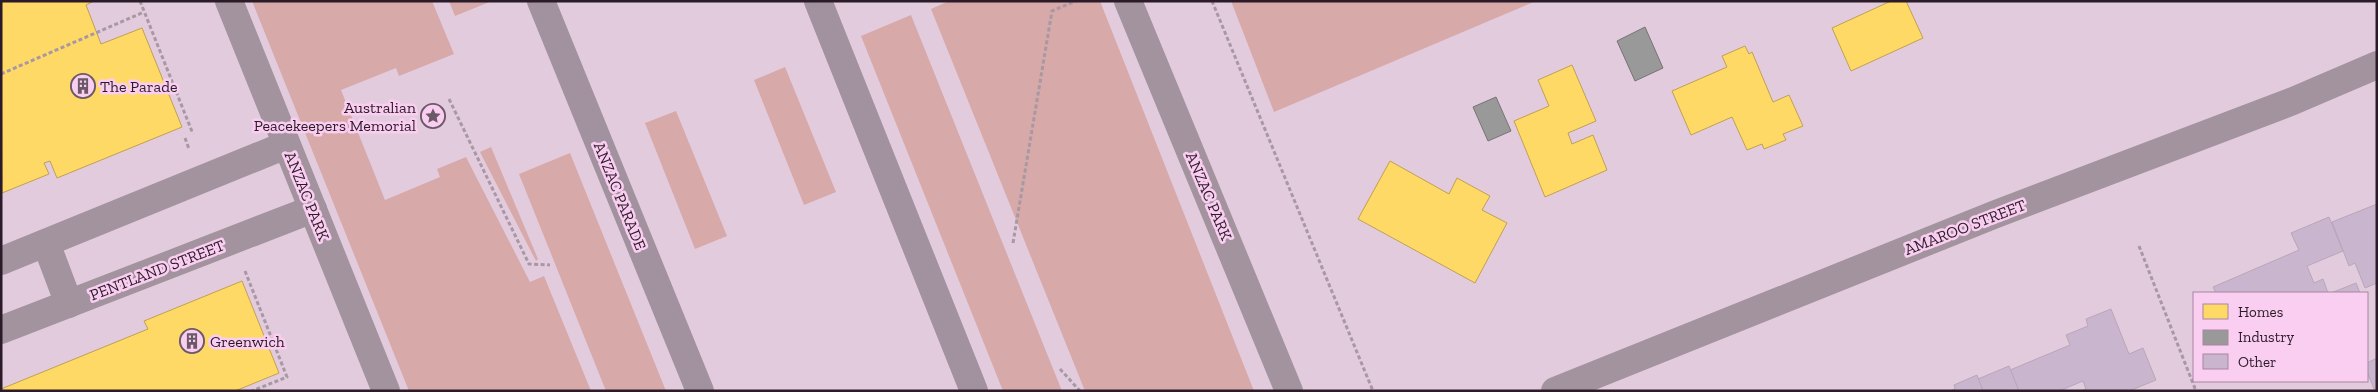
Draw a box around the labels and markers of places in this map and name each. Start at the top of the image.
building icon: The Parade [70,73,96,99]
place label: The Parade [100,77,178,96]
place label: Australian Peacekeepers Memorial [254,98,417,135]
place icon: Australian Peacekeepers Memorial [420,103,446,129]
building icon: Greenwich [179,328,205,354]
place label: Greenwich [210,332,285,351]

